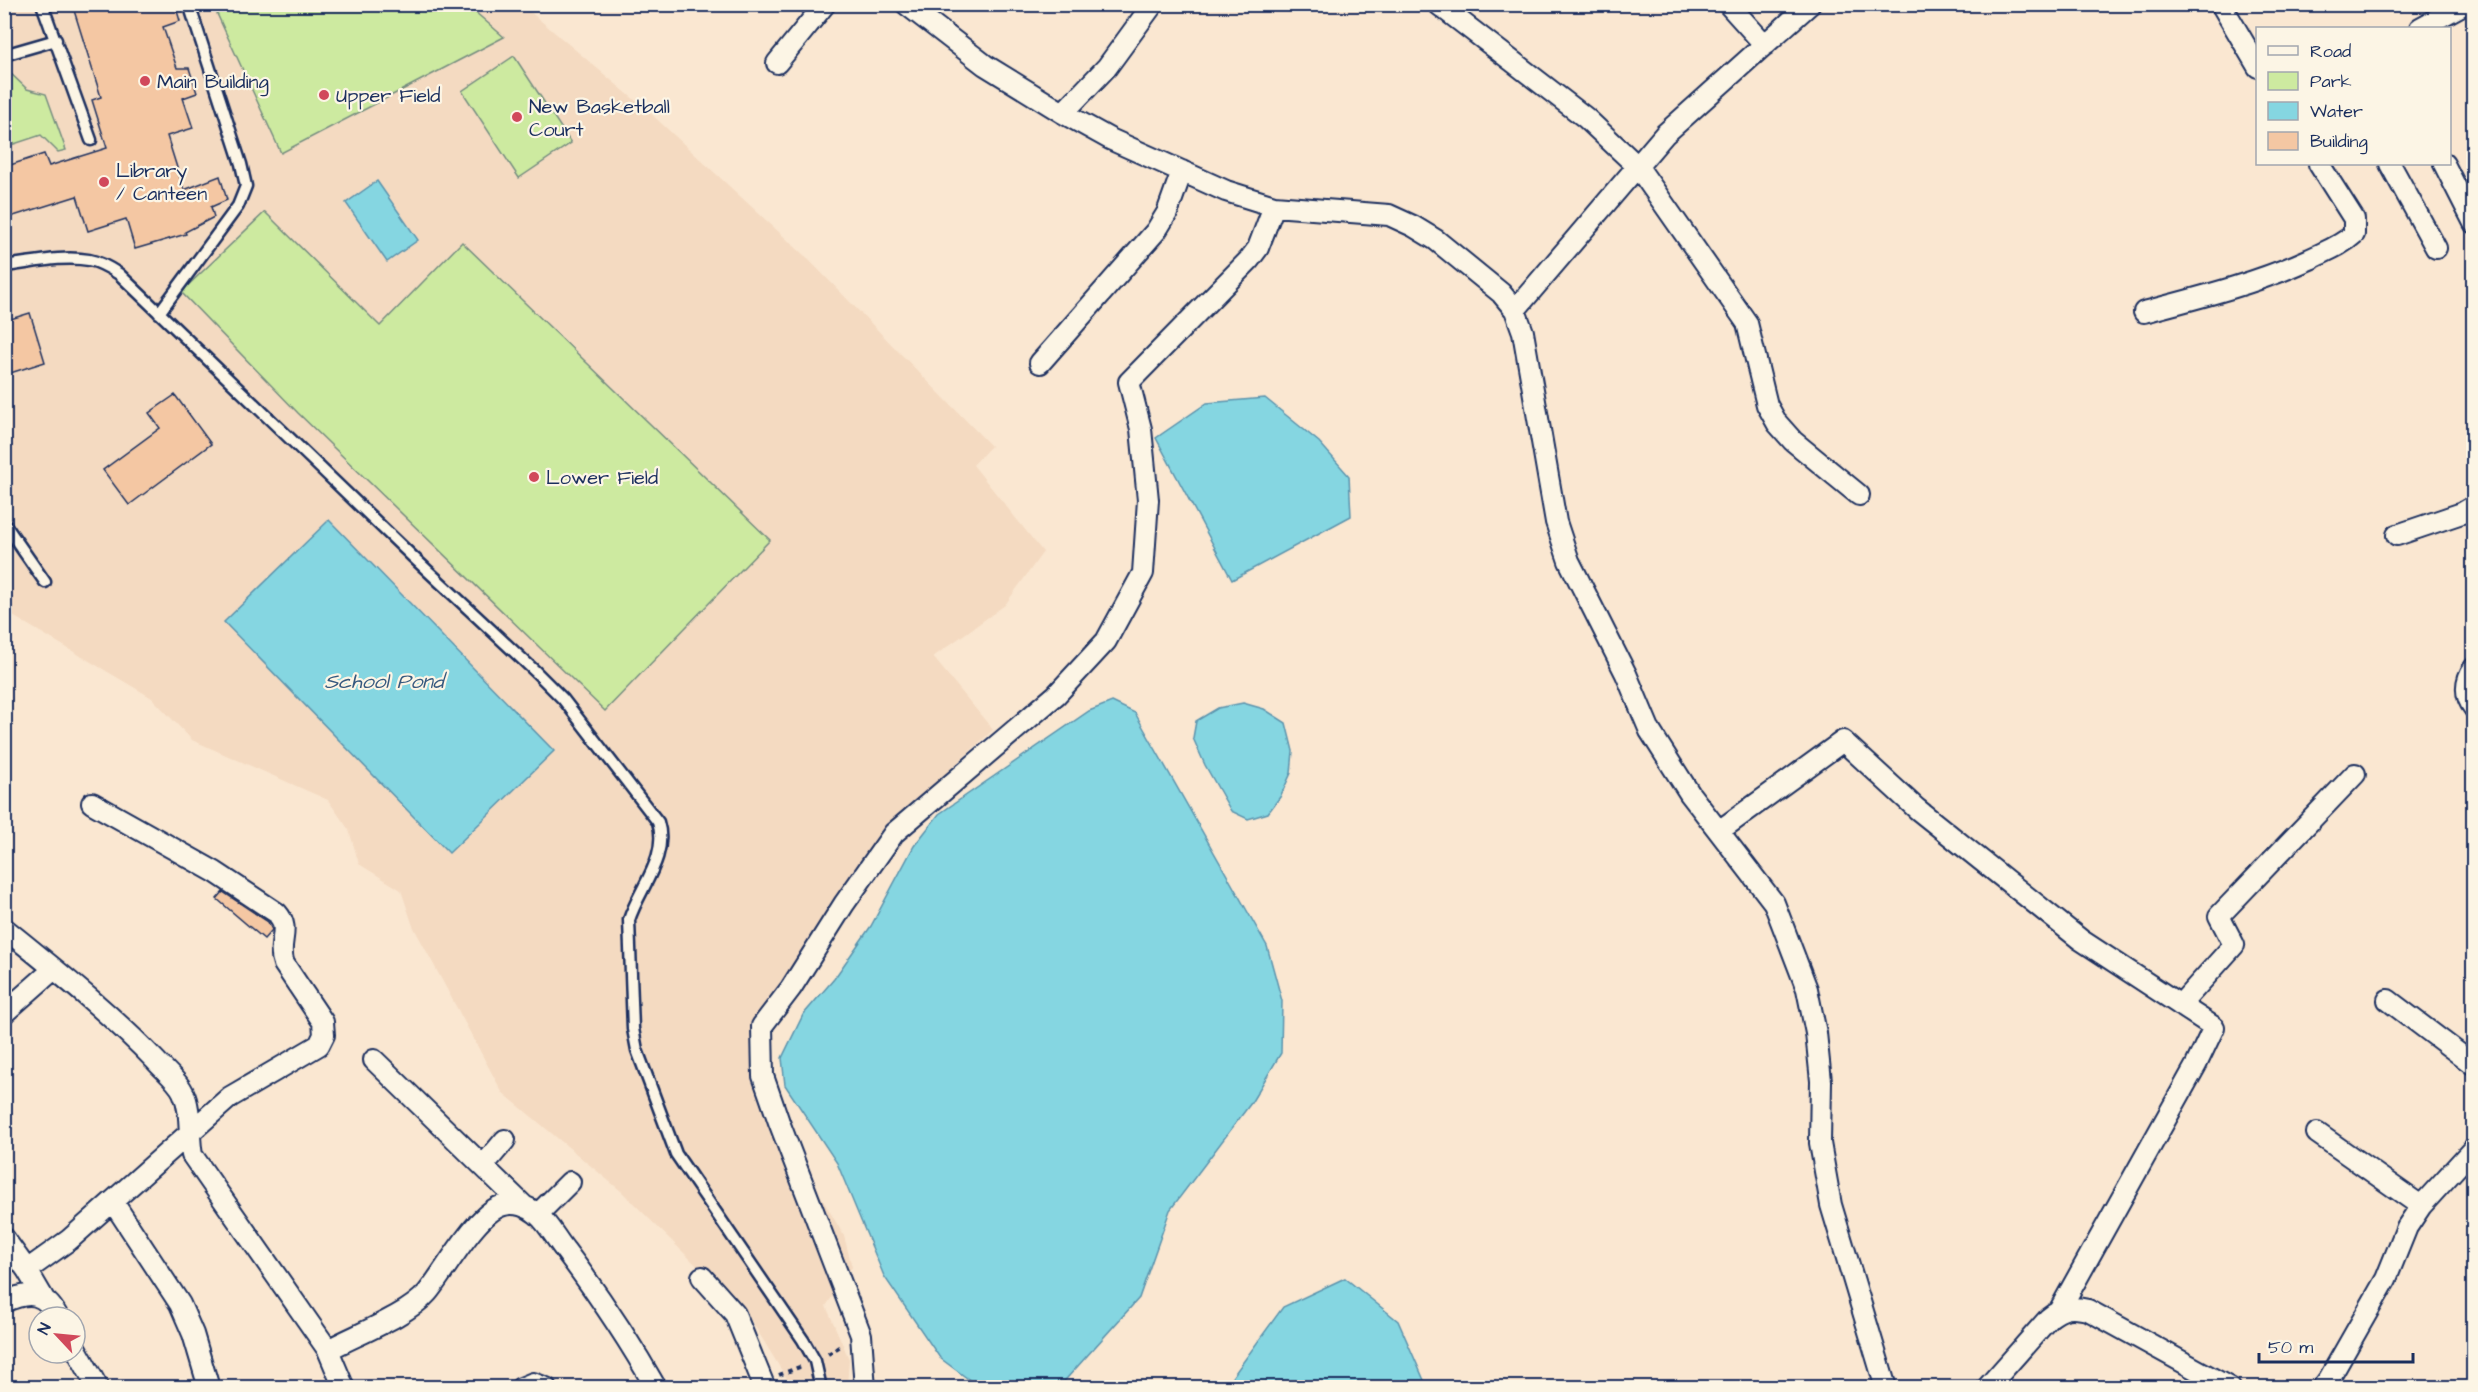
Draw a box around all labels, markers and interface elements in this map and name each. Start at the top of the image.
legend [2256,27,2451,165]
text: Road [2310,39,2351,64]
place label: Main Building [157,68,269,97]
text: Park [2310,69,2352,94]
marker: Main Building [138,74,152,88]
place label: Upper Field [336,82,440,110]
marker: Upper Field [317,88,331,102]
place label: New Basketball Court [529,93,670,144]
text: Water [2310,99,2363,124]
marker: New Basketball Court [510,110,524,124]
text: Building [2310,129,2368,155]
place label: Library / Canteen [116,157,207,208]
marker: Library / Canteen [97,175,111,189]
place label: Lower Field [546,464,658,492]
marker: Lower Field [527,470,541,484]
water label: School Pond [325,667,448,696]
north arrow [27,1305,87,1365]
text: N [32,1320,57,1338]
scale bar [2259,1326,2414,1364]
text: 50 m [2268,1335,2313,1360]

